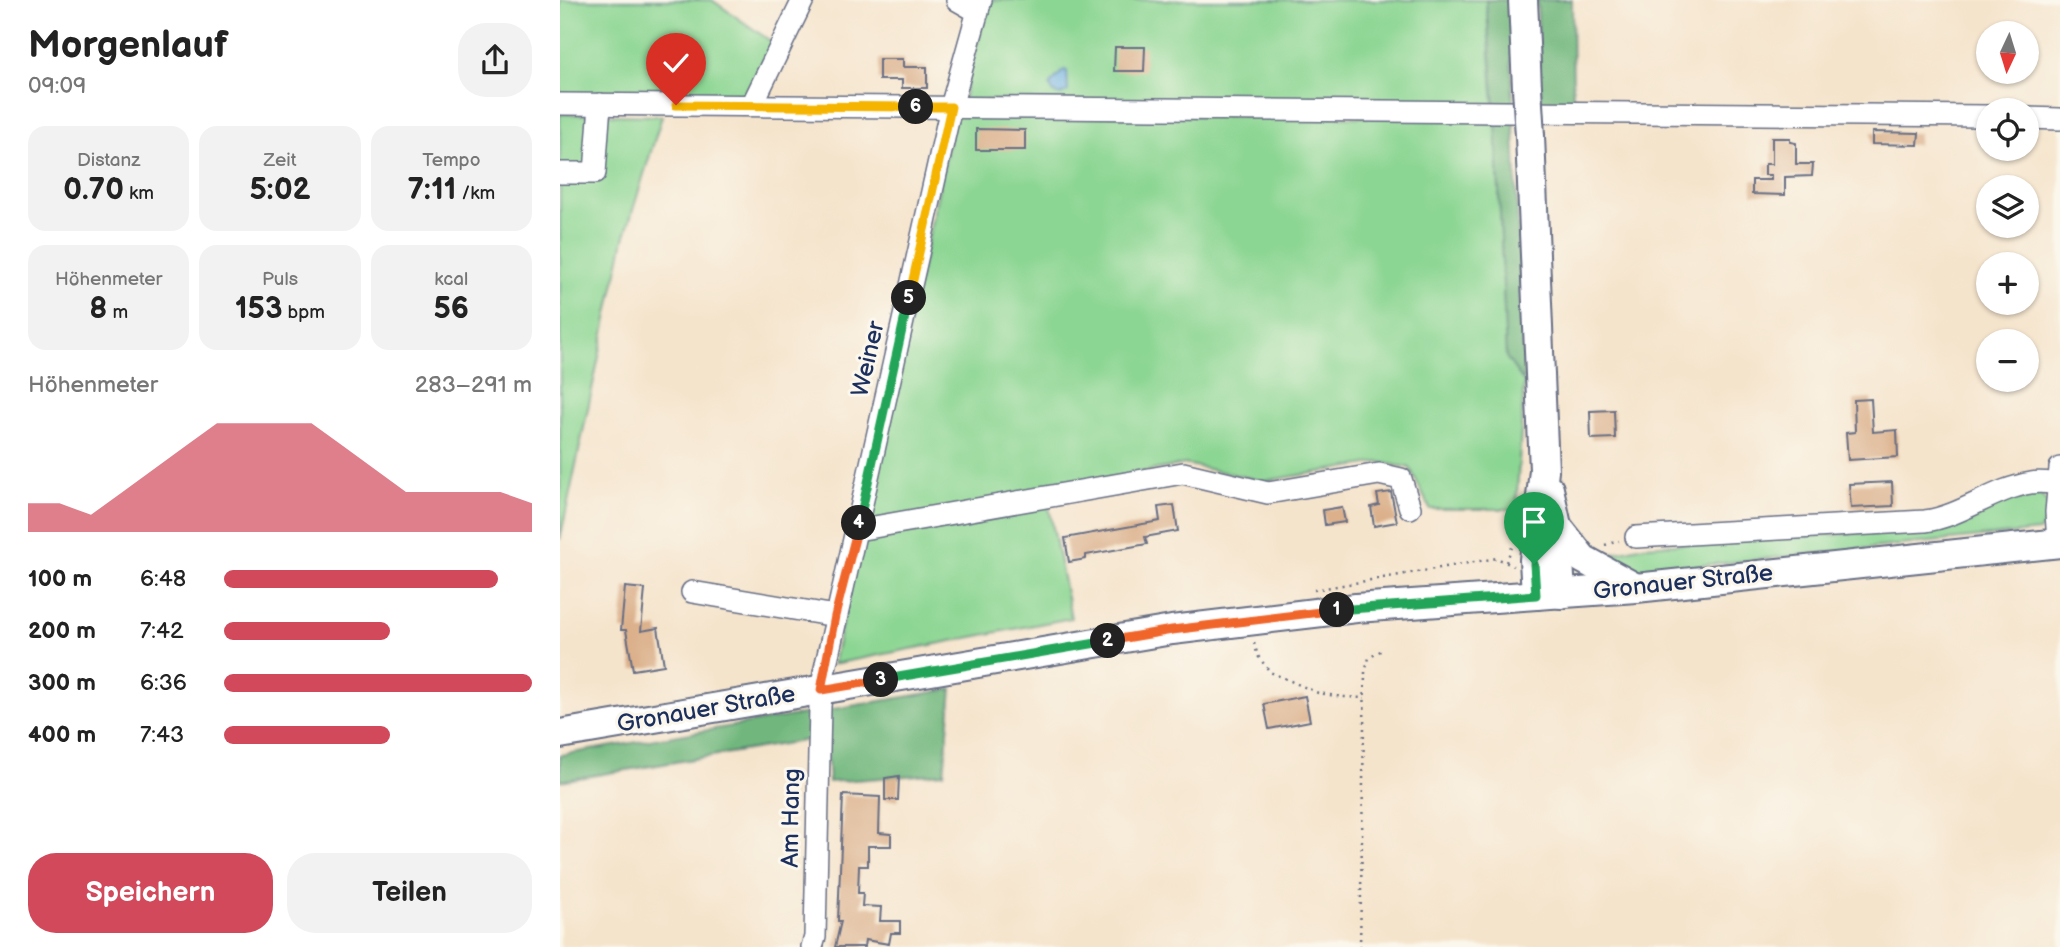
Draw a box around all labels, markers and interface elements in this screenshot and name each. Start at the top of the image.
north arrow [1976,21,2039,84]
map controls [1976,21,2039,392]
text: Morgenlauf [28,23,228,68]
button: share [458,23,532,97]
pin [646,33,706,105]
icon: check [657,44,695,82]
text: 09:09 [28,72,86,100]
pin: 6 [898,90,934,124]
text: 6 [910,95,921,118]
button: locate [1976,98,2039,161]
text: Distanz [77,149,140,172]
text: Zeit [263,149,297,172]
text: Tempo [422,149,480,172]
text: 0.70 [63,172,124,208]
text: 5:02 [249,172,311,208]
text: 7:11 [407,172,456,208]
button: layers [1976,175,2039,238]
text: km [124,182,154,205]
text: /km [456,182,495,205]
button: + [1976,252,2039,315]
text: Höhenmeter [55,268,162,291]
text: Puls [262,268,298,291]
text: kcal [434,268,468,291]
pin: 5 [892,280,926,316]
text: 5 [903,286,914,309]
text: 8 [89,291,107,327]
text: 153 [235,291,282,327]
text: 56 [434,291,469,327]
text: m [107,301,128,324]
text: bpm [282,301,325,324]
street label: Weiner [845,318,891,400]
button: − [1976,329,2039,392]
text: Höhenmeter [28,371,158,399]
text: 283–291 m [415,371,532,399]
pin [1504,492,1564,564]
icon: arrive [1515,503,1553,541]
pin: 4 [842,505,876,540]
text: 4 [853,511,864,534]
street label: Gronauer Straße [1592,558,1774,606]
text: 100 m [28,565,92,593]
text: 6:48 [140,565,186,593]
pin: 1 [1320,592,1354,628]
text: 1 [1333,598,1341,621]
text: 200 m [28,617,96,645]
text: 7:42 [140,617,184,645]
pin: 2 [1090,624,1126,658]
text: 2 [1102,629,1113,652]
pin: 3 [864,662,898,698]
text: 3 [875,668,886,691]
text: 300 m [28,669,96,697]
text: 6:36 [140,669,187,697]
street label: Gronauer Straße [615,679,797,739]
text: 400 m [28,721,96,749]
text: 7:43 [140,721,184,749]
street label: Am Hang [776,768,806,868]
button: Speichern [28,853,273,933]
button: Teilen [287,853,532,933]

